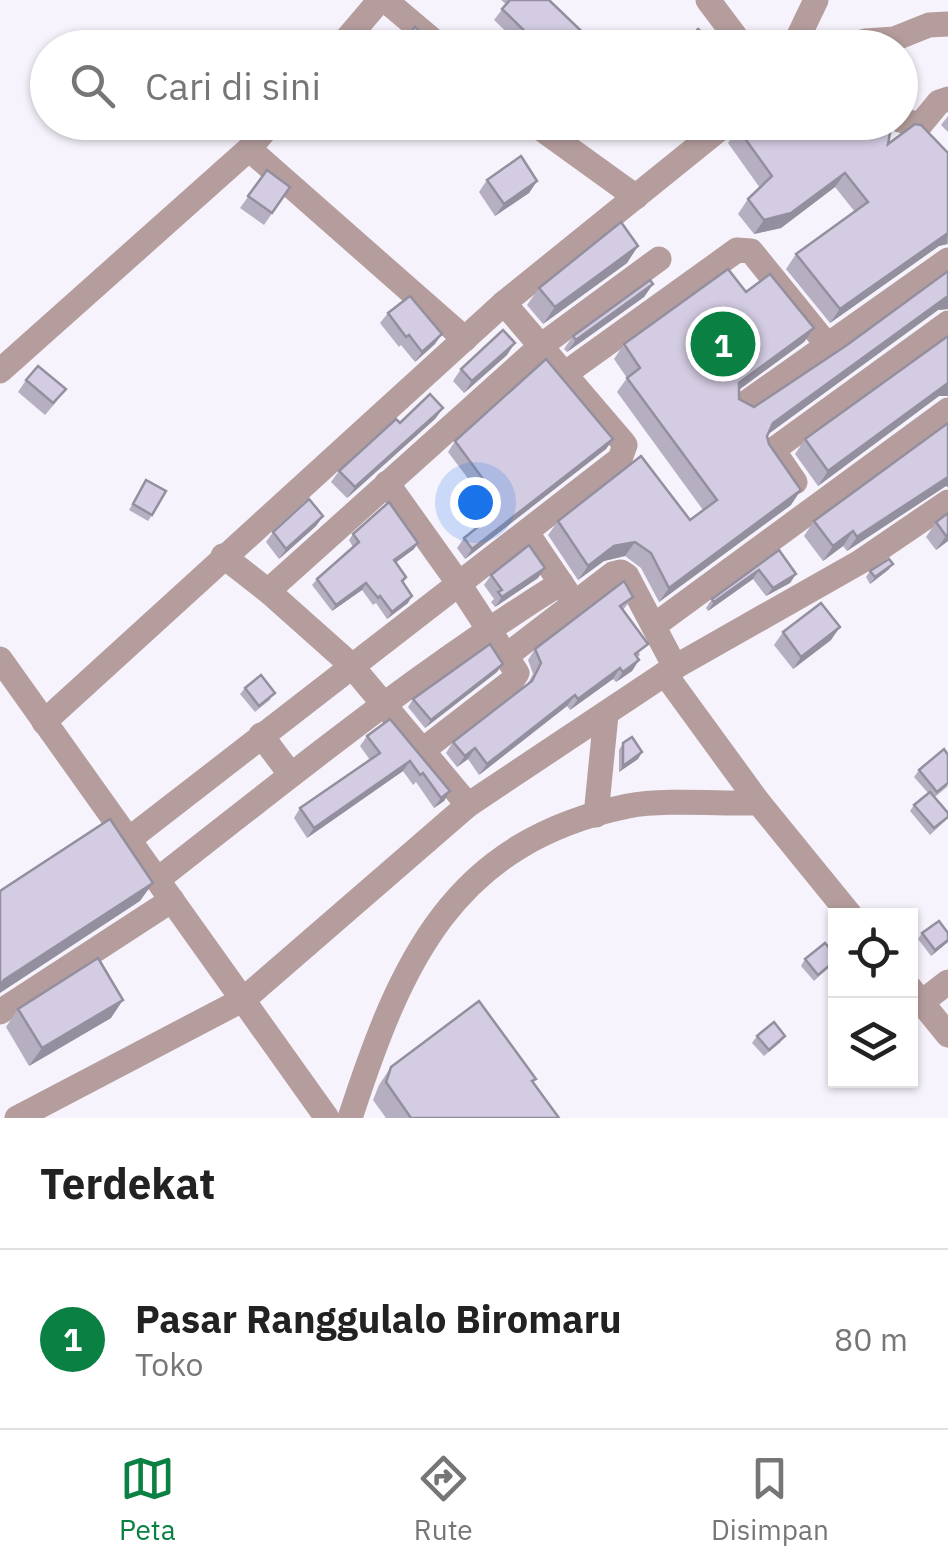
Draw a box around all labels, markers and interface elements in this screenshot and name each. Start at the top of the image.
search box [30,30,918,140]
icon: search [65,58,120,113]
text: Cari di sini [145,61,321,110]
pin: 1 [690,306,756,382]
your location [450,477,501,528]
map controls [828,908,918,1088]
button: locate [828,908,918,998]
button: layers [828,998,918,1088]
text: Terdekat [40,1156,215,1211]
text: Pasar Ranggulalo Biromaru [135,1294,622,1343]
text: 1 [63,1318,82,1360]
text: 80 m [834,1318,908,1360]
text: Toko [135,1343,203,1385]
tab: Peta [119,1451,176,1548]
tab: Rute [414,1451,473,1548]
tab: Disimpan [711,1451,829,1548]

